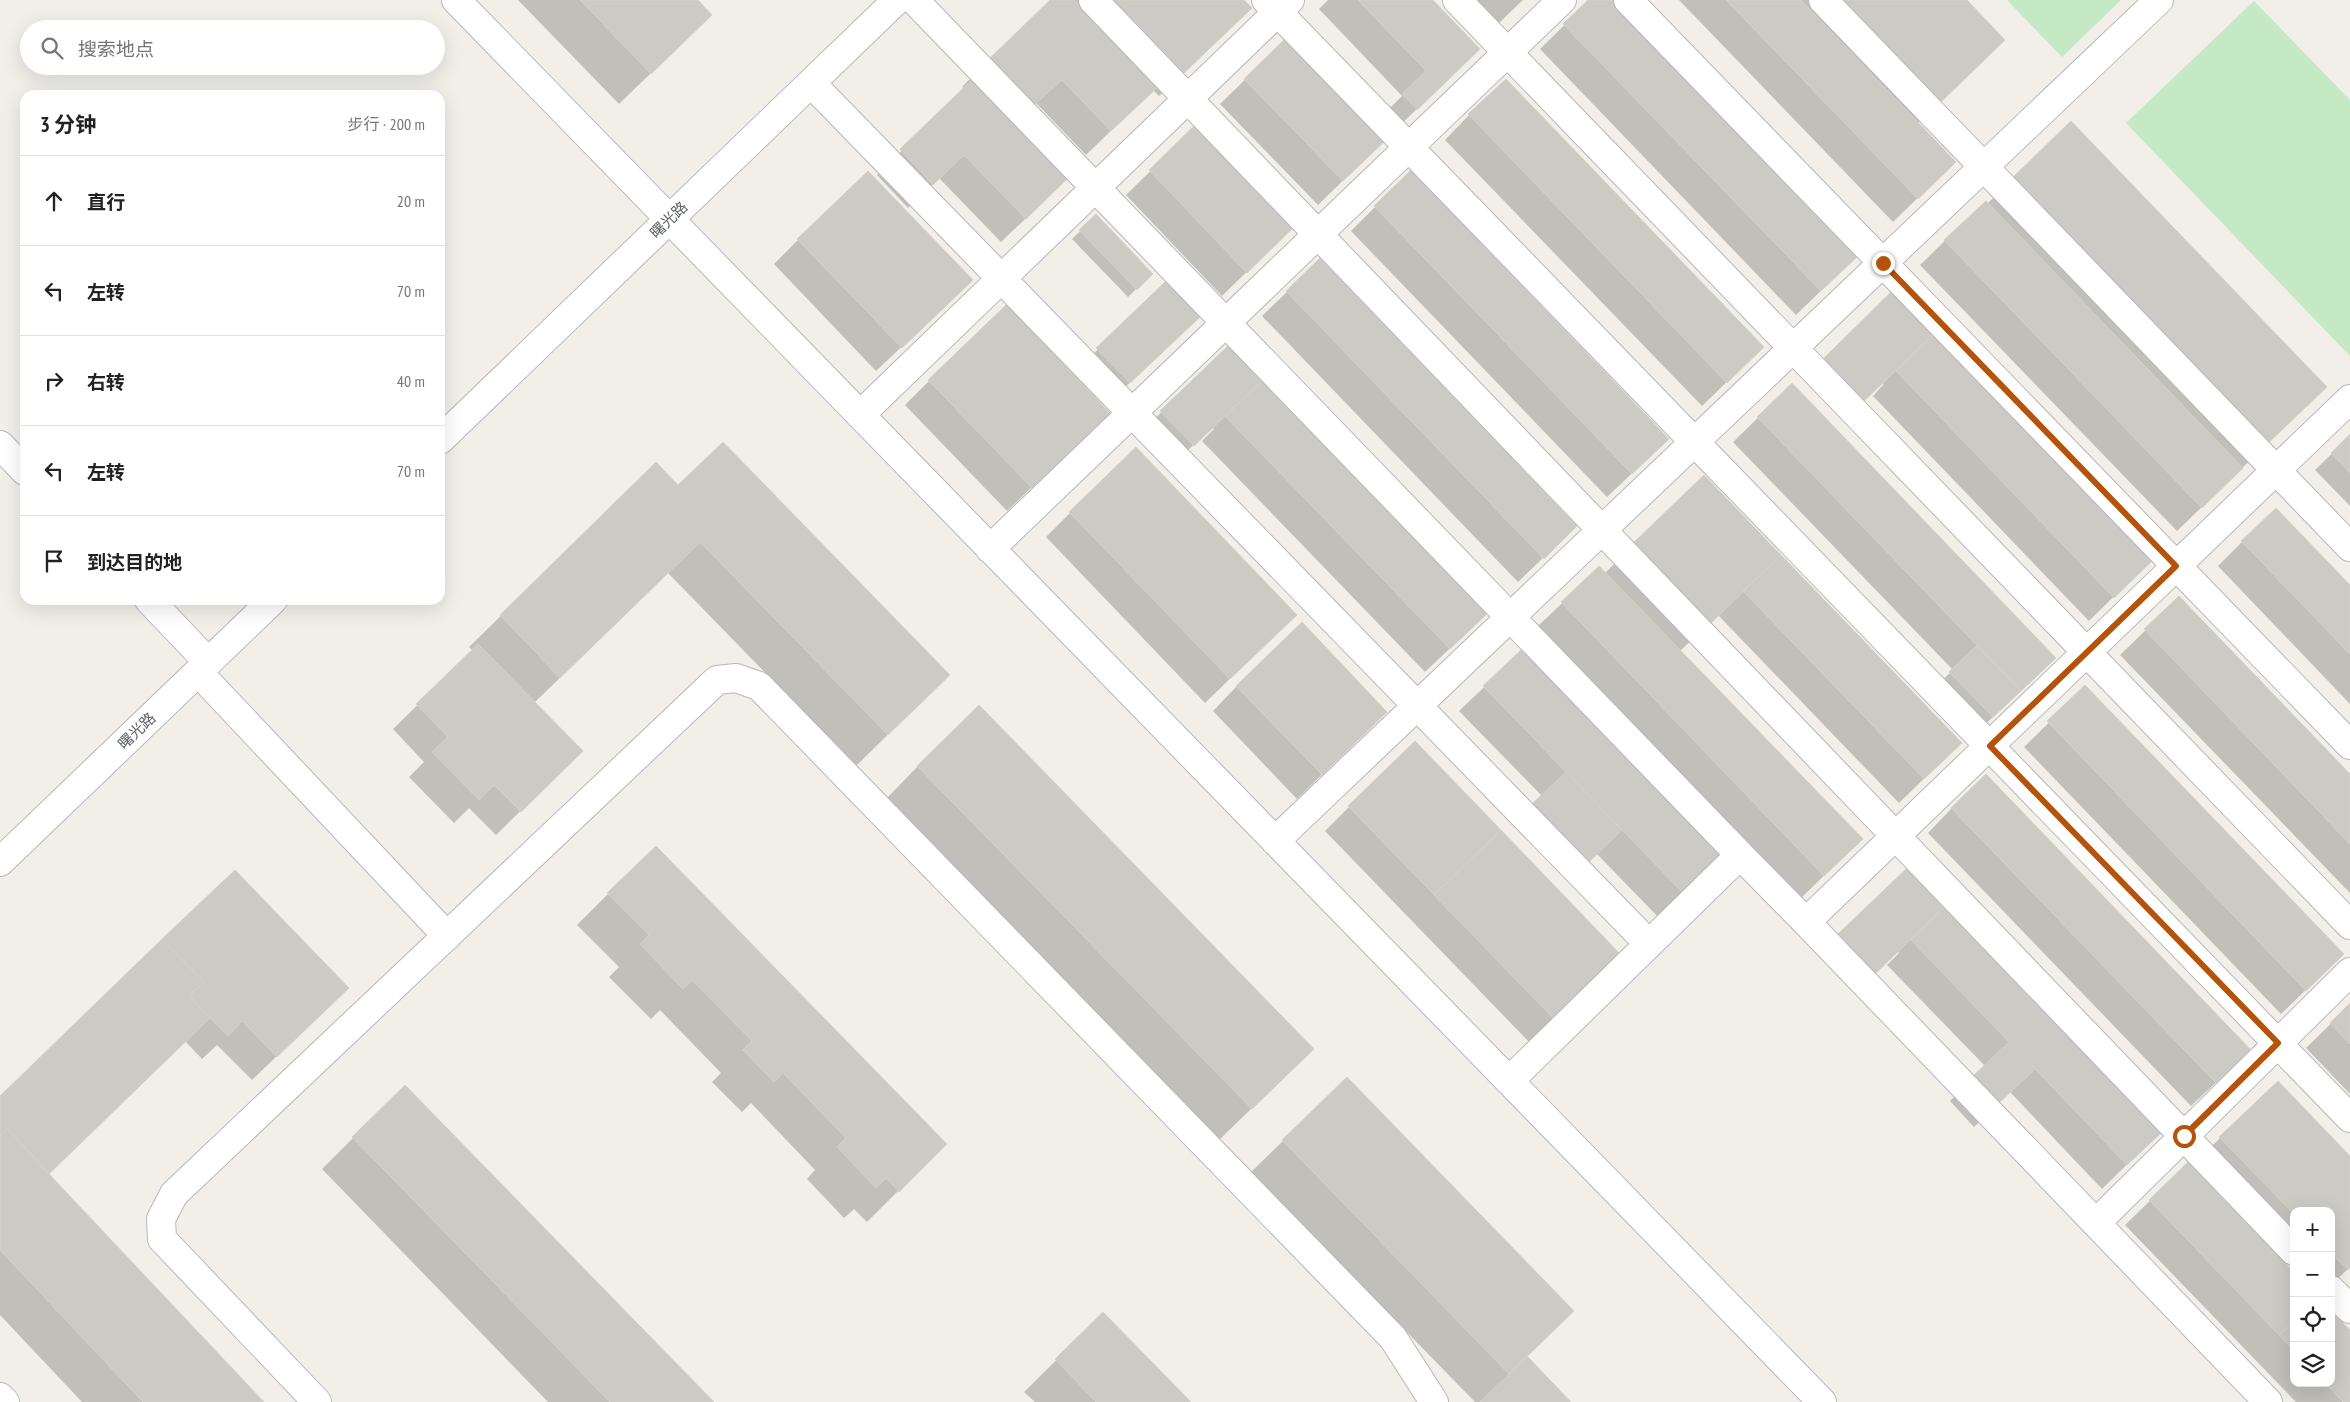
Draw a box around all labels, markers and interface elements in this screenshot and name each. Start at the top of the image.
search box [20,20,445,75]
icon: search [38,34,66,62]
text: 搜索地点 [78,37,154,61]
text: 3 分钟 [40,111,96,138]
text: 步行 · 200 m [347,114,425,134]
icon: ahead [40,187,68,215]
text: 直行 [87,190,125,214]
text: 20 m [397,191,425,211]
street label: 曙光路 [646,197,691,242]
route end [1872,252,1895,275]
icon: left [40,277,68,305]
text: 左转 [87,280,125,304]
text: 70 m [397,281,425,301]
icon: right [40,367,68,395]
text: 右转 [87,370,125,394]
text: 40 m [397,371,425,391]
icon: left [40,457,68,485]
text: 左转 [87,460,125,484]
text: 70 m [397,461,425,481]
icon: arrive [40,547,68,575]
text: 到达目的地 [87,550,182,574]
street label: 曙光路 [114,708,159,753]
route start [2173,1125,2196,1148]
map controls [2290,1207,2335,1387]
button: + [2290,1207,2335,1252]
button: − [2290,1252,2335,1297]
button: locate [2290,1297,2335,1342]
button: layers [2290,1342,2335,1387]

